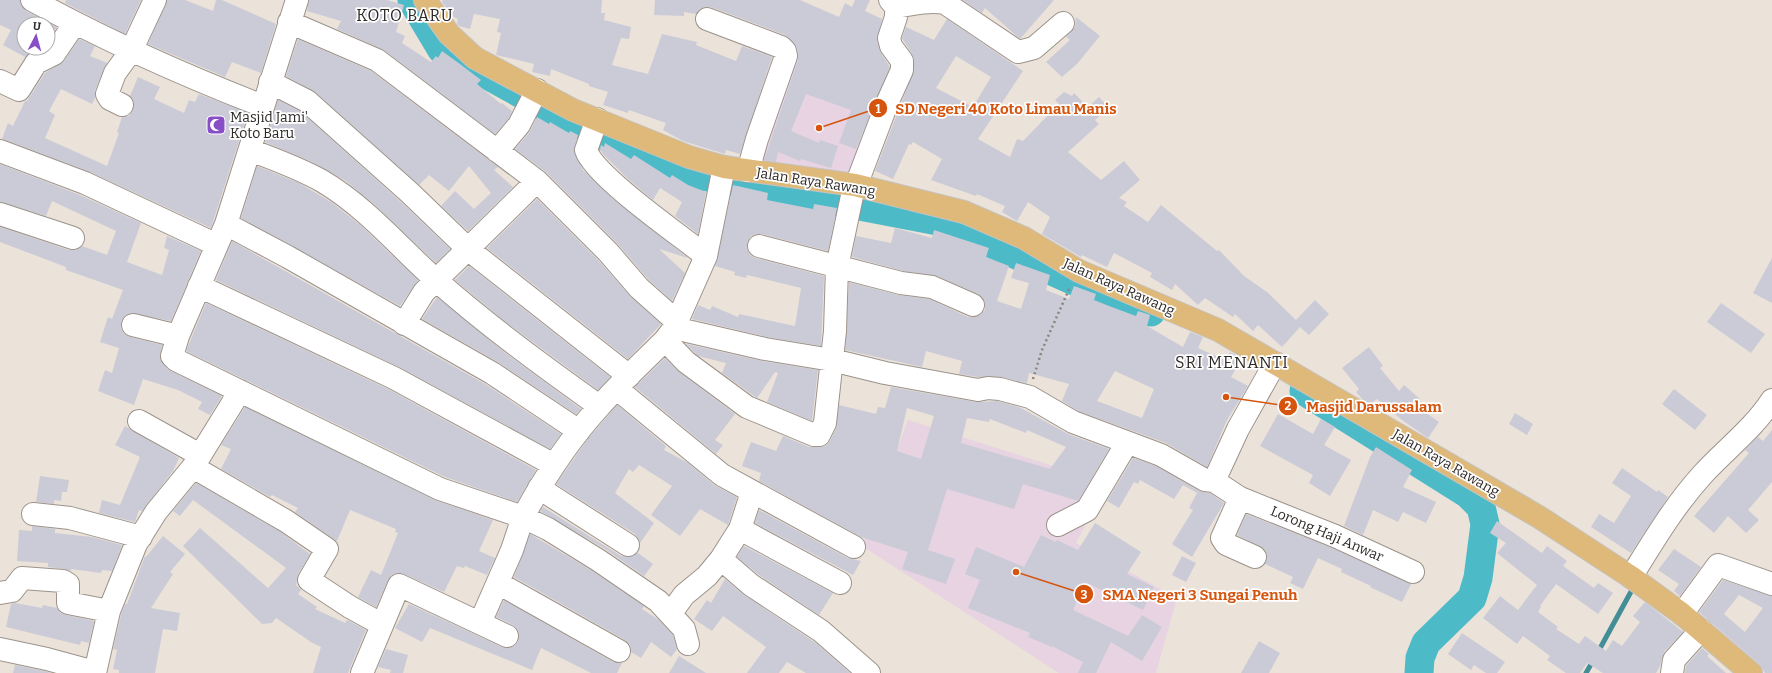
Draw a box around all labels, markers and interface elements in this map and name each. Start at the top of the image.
district label: KOTO BARU [356,6,454,25]
north arrow [16,16,56,56]
text: U [32,20,42,33]
callout: SD Negeri 40 Koto Limau Manis [868,95,1125,122]
text: SD Negeri 40 Koto Limau Manis [895,100,1117,118]
text: 1 [875,102,881,116]
place label: Masjid Jami' Koto Baru [230,109,308,142]
mosque icon: Masjid Jami' Koto Baru [205,114,227,136]
street label: Jalan Raya Rawang [754,164,877,200]
street label: Jalan Raya Rawang [1060,254,1178,319]
district label: SRI MENANTI [1175,353,1289,372]
callout: Masjid Darussalam [1278,393,1450,420]
text: Masjid Darussalam [1306,398,1442,416]
text: 2 [1285,399,1292,413]
street label: Jalan Raya Rawang [1389,425,1503,501]
street label: Lorong Haji Anwar [1268,502,1386,566]
callout: SMA Negeri 3 Sungai Penuh [1074,581,1306,608]
text: SMA Negeri 3 Sungai Penuh [1102,586,1298,604]
text: 3 [1081,588,1088,602]

